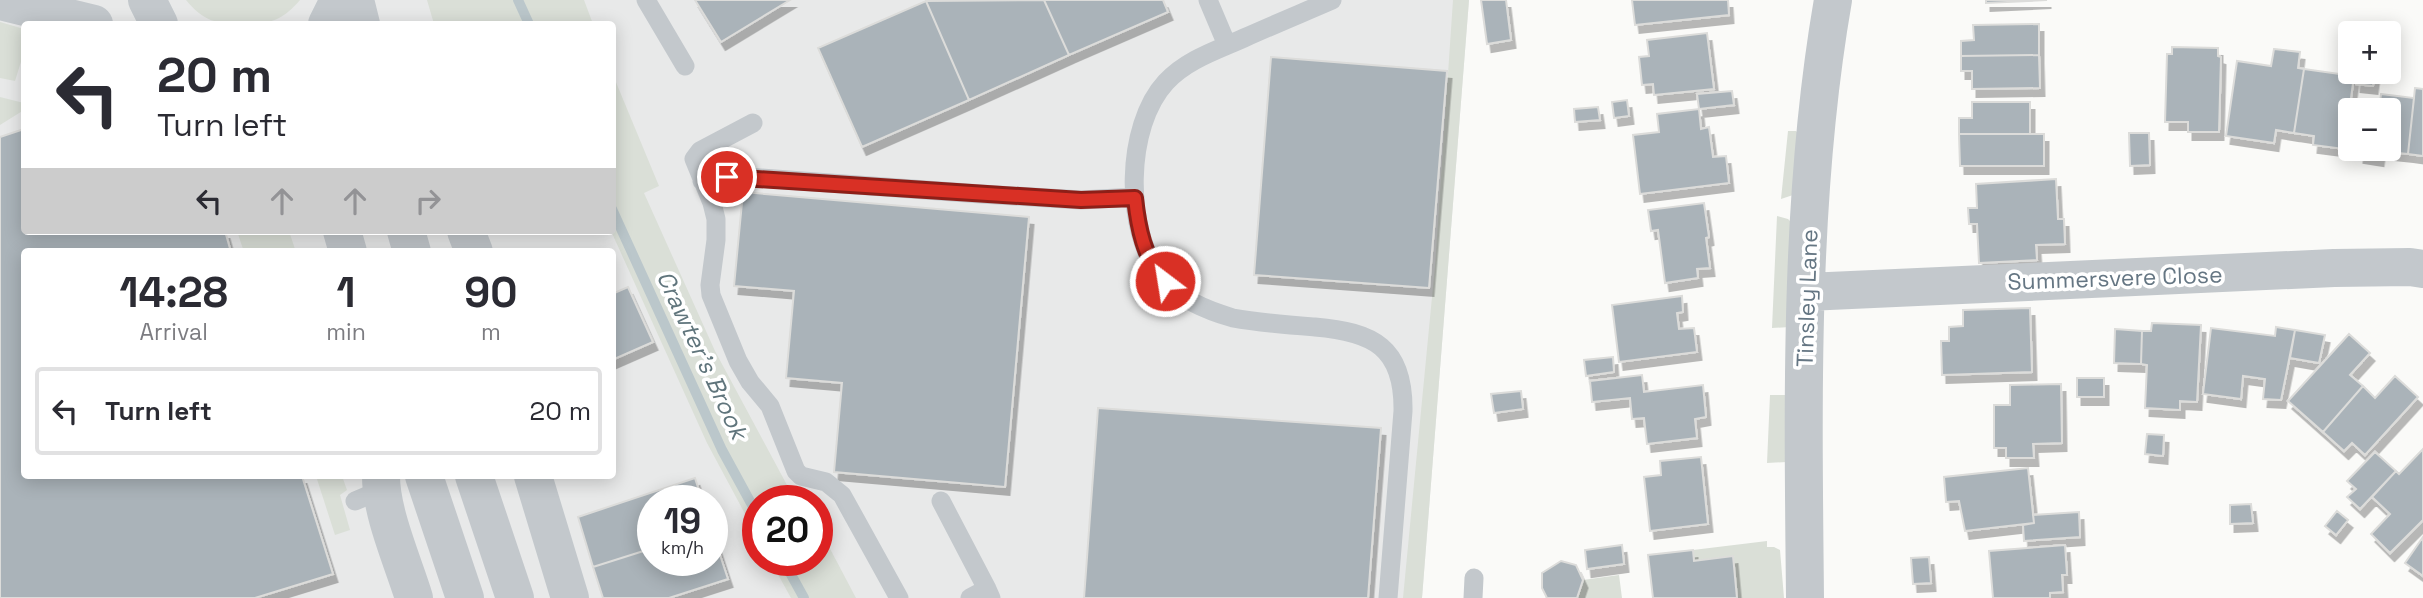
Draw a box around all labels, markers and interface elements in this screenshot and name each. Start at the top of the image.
map controls [2338,21,2401,161]
button: + [2338,21,2401,84]
text: 20 m [157,44,272,106]
icon: left [42,49,133,140]
button: − [2338,98,2401,161]
text: Turn left [157,105,287,145]
pin [697,147,757,207]
icon: arrive [708,158,746,196]
icon: left [190,182,228,220]
icon: ahead [263,182,301,220]
icon: ahead [336,182,374,220]
icon: right [409,182,447,220]
street label: Tinsley Lane [1790,229,1824,367]
position arrow [1128,244,1202,318]
street label: Summersvere Close [2007,259,2223,297]
text: 14:28 [119,266,228,319]
text: 1 [337,266,356,319]
text: 90 [464,266,517,319]
water label: Crawter's Brook [650,266,756,447]
text: Arrival [139,317,208,347]
text: min [326,317,366,347]
text: m [481,317,501,347]
icon: left [46,392,84,430]
text: Turn left [105,394,212,428]
text: 20 m [530,394,591,428]
speed limit sign: 20 [742,485,833,576]
text: 19 [664,499,701,543]
text: km/h [661,536,704,559]

